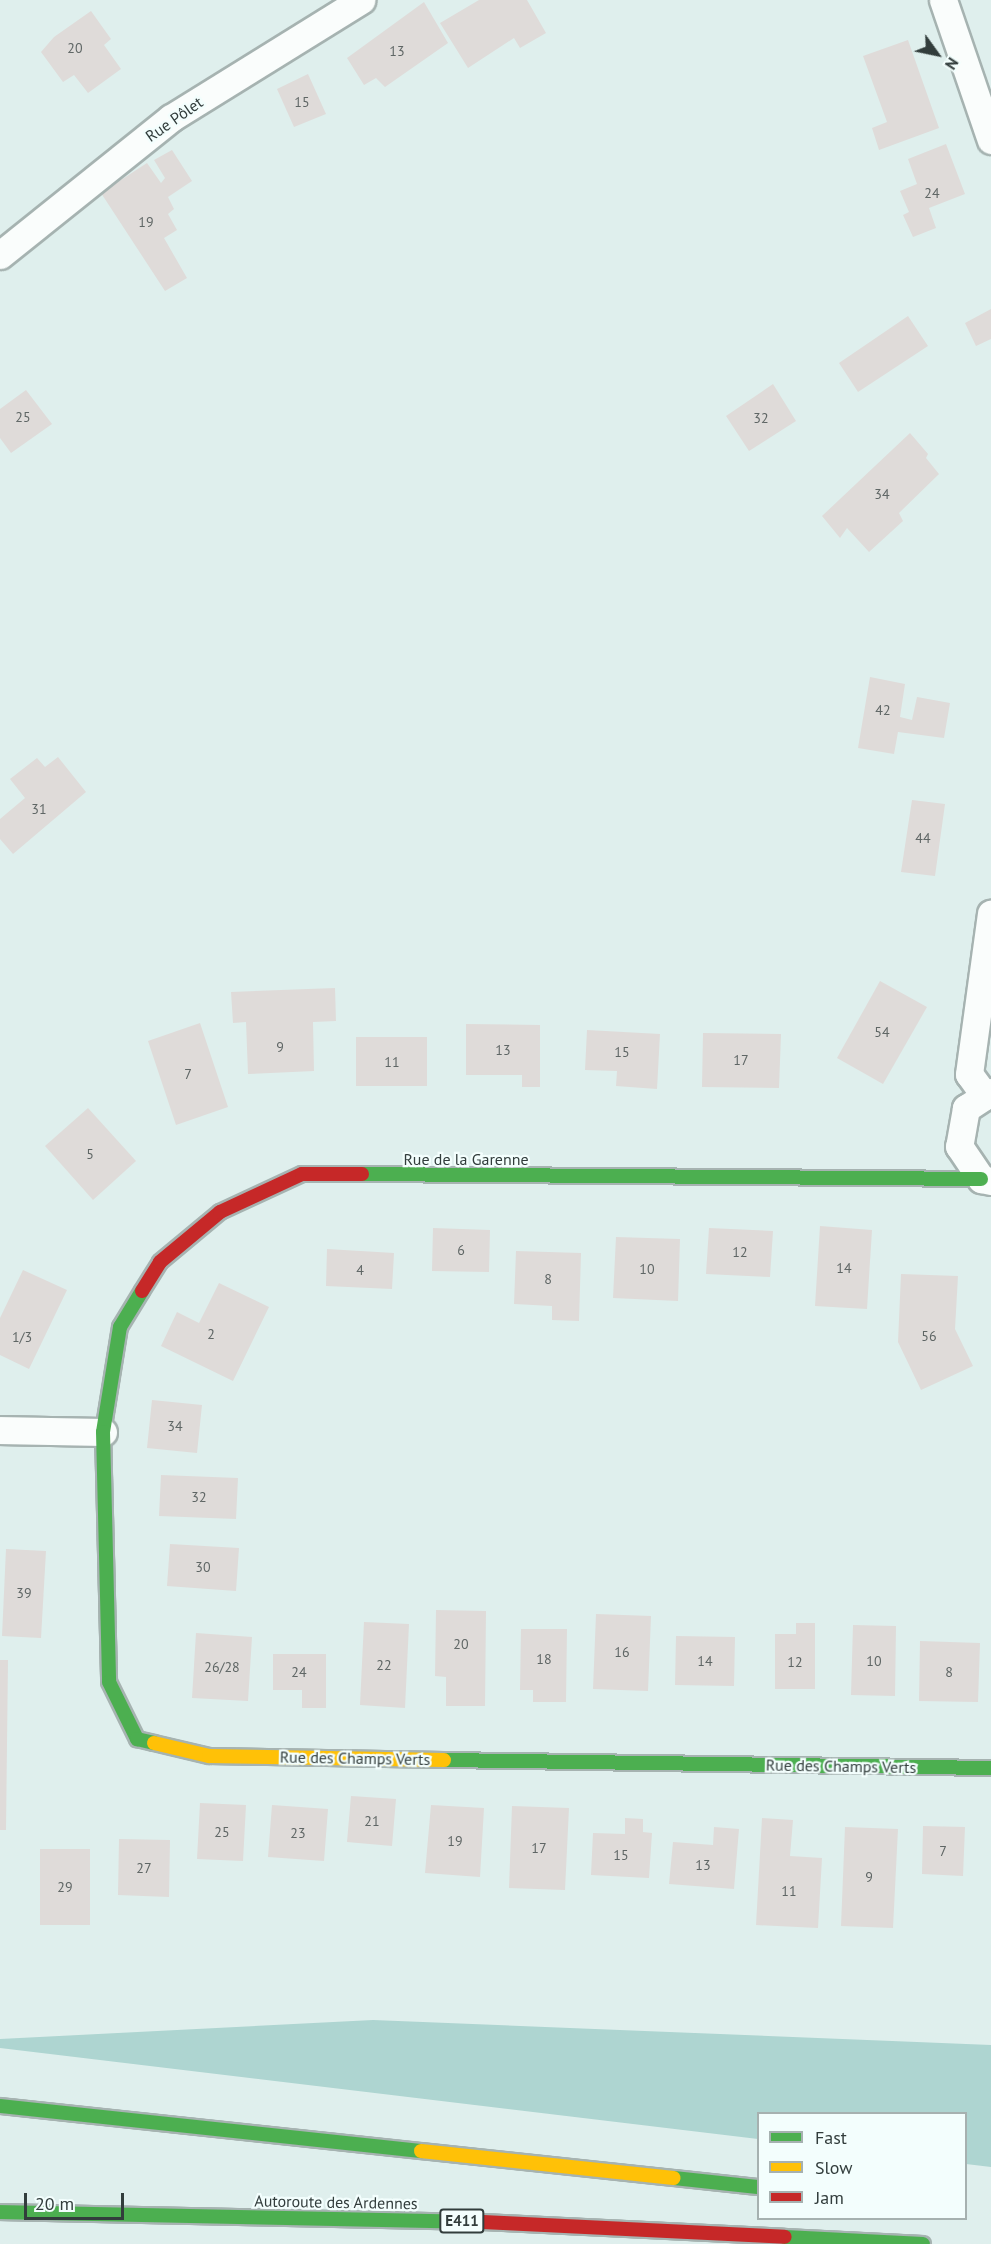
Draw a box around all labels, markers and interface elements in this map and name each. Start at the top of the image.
north arrow [907,24,967,84]
house number: 20 [67,40,83,56]
house number: 13 [389,43,405,59]
text: N [941,54,963,74]
street label: Rue Pôlet [142,92,206,146]
house number: 15 [294,94,310,110]
house number: 24 [924,185,940,201]
house number: 19 [138,214,154,230]
house number: 25 [15,409,31,425]
house number: 32 [753,410,769,426]
house number: 34 [874,486,890,502]
house number: 42 [875,702,891,718]
house number: 31 [31,801,47,817]
house number: 44 [915,830,931,846]
house number: 54 [874,1024,890,1040]
house number: 9 [276,1039,284,1055]
house number: 13 [495,1042,511,1058]
house number: 15 [614,1044,630,1060]
house number: 17 [733,1052,749,1068]
house number: 11 [384,1054,400,1070]
house number: 7 [184,1066,192,1082]
house number: 5 [86,1146,94,1162]
street label: Rue de la Garenne [403,1149,529,1169]
house number: 6 [457,1242,465,1258]
house number: 12 [732,1244,748,1260]
house number: 14 [836,1260,852,1276]
house number: 10 [639,1261,655,1277]
house number: 4 [356,1262,364,1278]
house number: 8 [544,1271,552,1287]
house number: 2 [207,1326,215,1342]
house number: 56 [921,1328,937,1344]
house number: 1/3 [12,1329,32,1345]
house number: 34 [167,1418,183,1434]
house number: 32 [191,1489,207,1505]
house number: 30 [195,1559,211,1575]
house number: 39 [16,1585,32,1601]
house number: 20 [453,1636,469,1652]
house number: 16 [614,1644,630,1660]
house number: 18 [536,1651,552,1667]
house number: 14 [697,1653,713,1669]
house number: 10 [866,1653,882,1669]
house number: 12 [787,1654,803,1670]
house number: 22 [376,1657,392,1673]
house number: 26/28 [204,1659,240,1675]
house number: 24 [291,1664,307,1680]
house number: 8 [945,1664,953,1680]
street label: Rue des Champs Verts [279,1747,431,1769]
street label: Rue des Champs Verts [765,1755,917,1777]
house number: 21 [364,1813,380,1829]
house number: 25 [214,1824,230,1840]
house number: 23 [290,1825,306,1841]
house number: 19 [447,1833,463,1849]
house number: 17 [531,1840,547,1856]
house number: 7 [939,1843,947,1859]
house number: 15 [613,1847,629,1863]
house number: 13 [695,1857,711,1873]
house number: 27 [136,1860,152,1876]
house number: 9 [865,1869,873,1885]
house number: 29 [57,1879,73,1895]
house number: 11 [781,1883,797,1899]
legend [757,2112,967,2220]
text: Fast [815,2126,847,2149]
text: Slow [815,2156,853,2179]
scale bar [27,2181,128,2219]
text: Jam [815,2186,844,2209]
street label: Autoroute des Ardennes [254,2191,418,2213]
text: 20 m [35,2192,74,2215]
road number: E411 [438,2209,486,2233]

